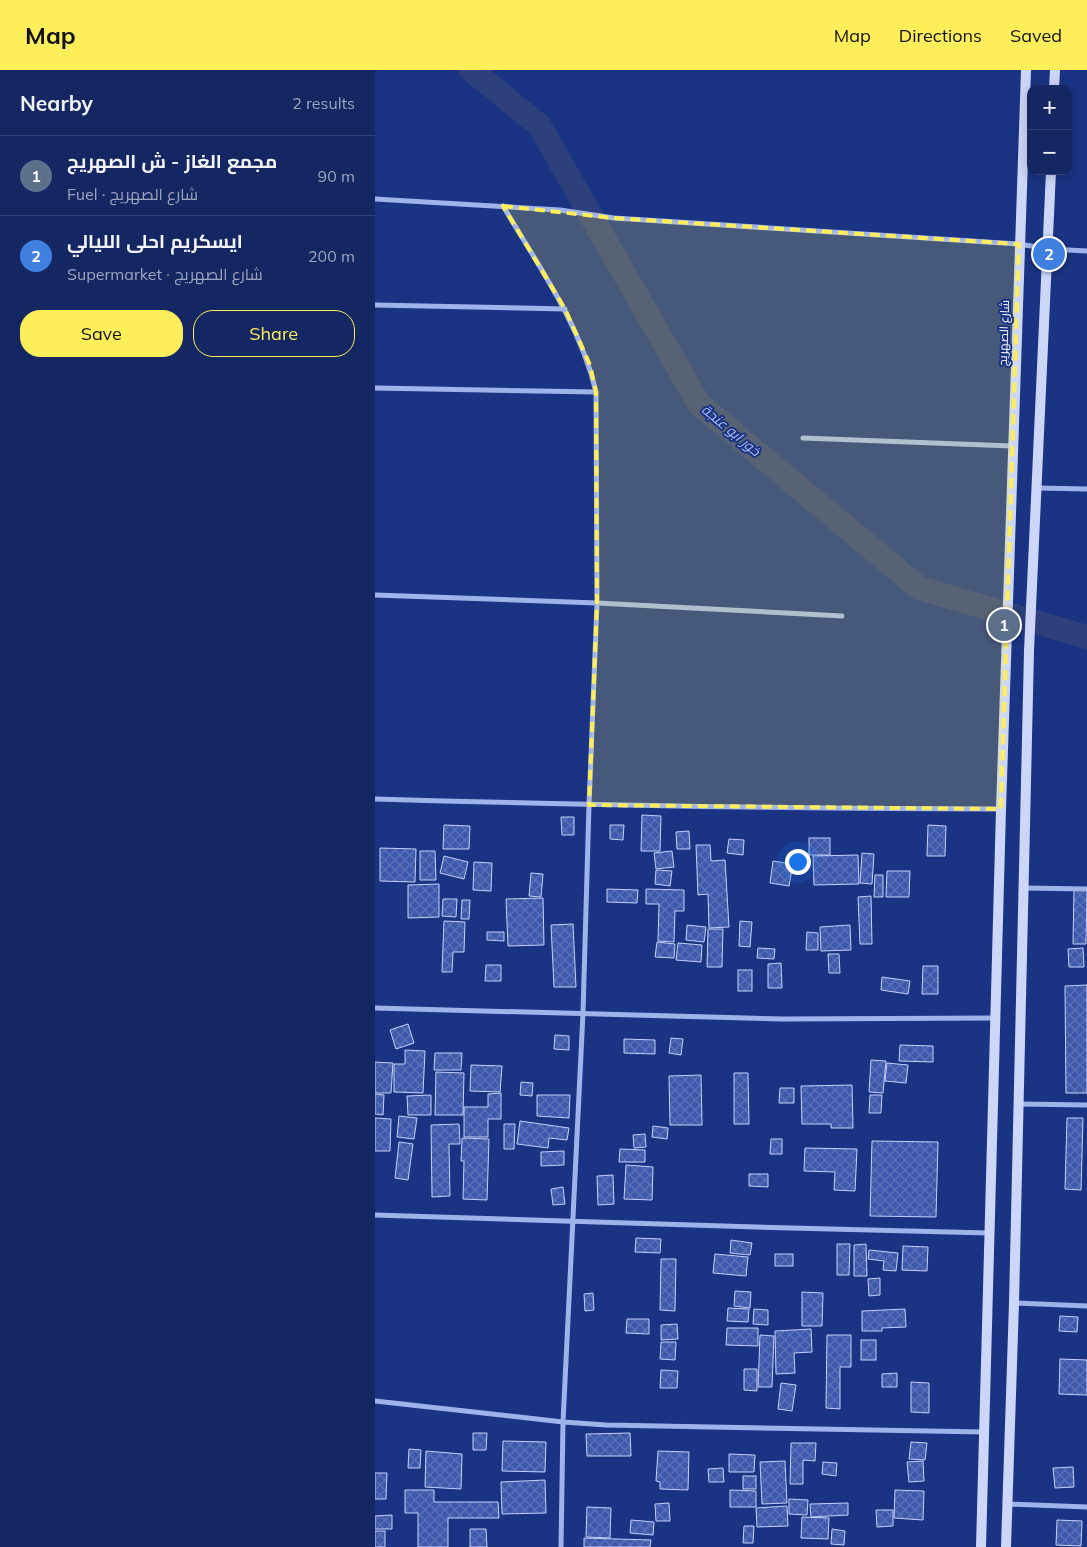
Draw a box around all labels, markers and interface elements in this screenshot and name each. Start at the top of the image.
text: Map [25,20,76,50]
text: Map [834,24,871,47]
text: Directions [899,24,982,47]
text: Saved [1010,24,1062,47]
map controls [1027,85,1072,175]
button: + [1027,85,1072,130]
text: Nearby [20,90,93,116]
text: 2 results [292,93,355,113]
button: − [1027,130,1072,175]
text: مجمع الغاز - ش الصهريج [67,149,277,173]
text: 1 [31,166,41,186]
text: 90 m [318,166,355,186]
text: Fuel · شارع الصهريج [67,184,198,204]
text: ايسكريم احلى الليالي [67,229,243,253]
pin: 2 [1033,235,1065,273]
text: 2 [31,246,41,266]
text: 200 m [308,246,355,266]
text: Supermarket · شارع الصهريج [67,264,263,284]
street label: شارع الصهريج [995,299,1013,366]
button: Save [20,310,183,357]
button: Share [193,310,355,357]
water label: خور ابو عنجة [698,400,765,461]
pin: 1 [988,606,1020,644]
your location [785,849,811,875]

